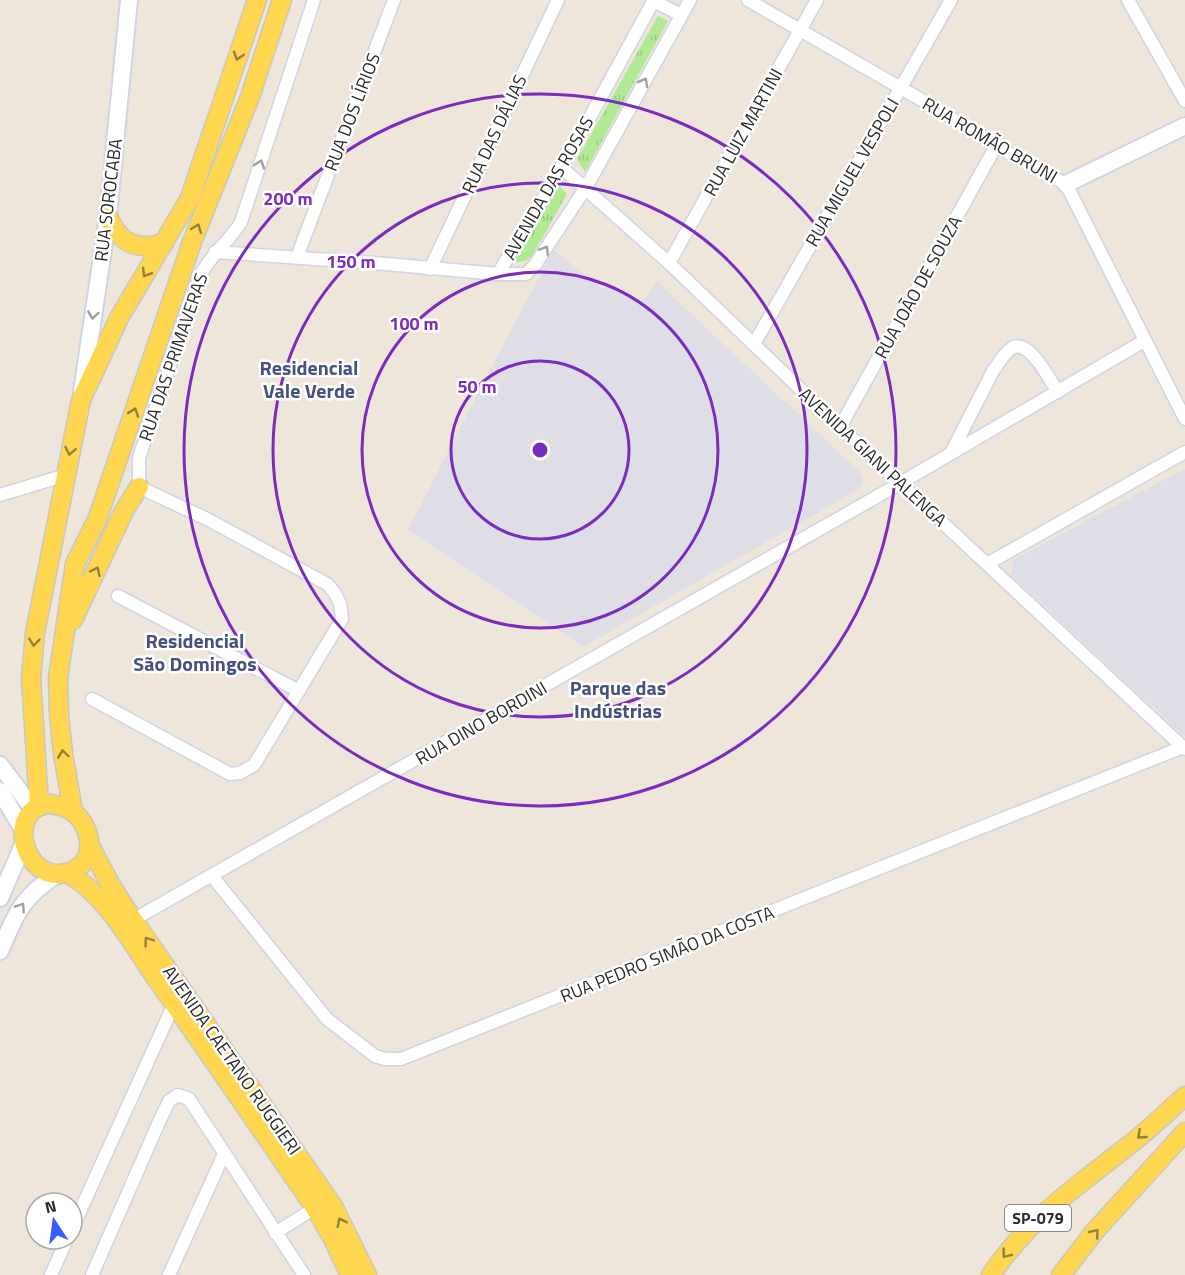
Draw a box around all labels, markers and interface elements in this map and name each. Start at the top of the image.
street label: RUA DOS LÍRIOS [317,49,387,175]
one-way arrow [233,50,246,61]
street label: RUA LUIZ MARTINI [697,63,789,201]
street label: RUA DAS DÁLIAS [455,70,533,198]
one-way arrow [637,78,648,89]
street label: RUA ROMÃO BRUNI [917,90,1063,190]
street label: RUA MIGUEL VESPOLI [798,93,906,251]
street label: AVENIDA DAS ROSAS [496,111,600,265]
street label: RUA SOROCABA [87,137,129,263]
one-way arrow [253,159,265,170]
text: 200 m [263,185,313,212]
street label: RUA JOÃO DE SOUZA [868,210,969,363]
one-way arrow [190,223,203,233]
one-way arrow [538,246,549,257]
text: 150 m [326,248,376,275]
one-way arrow [142,267,153,277]
street label: RUA DAS PRIMAVERAS [132,269,214,445]
one-way arrow [87,310,99,320]
text: 100 m [389,310,439,337]
district label: Residencial Vale Verde [260,352,358,406]
text: 50 m [457,373,497,400]
street label: AVENIDA GIANI PALENGA [793,381,953,533]
one-way arrow [126,407,139,418]
centre of rings [530,440,550,460]
one-way arrow [65,445,78,455]
one-way arrow [88,567,100,578]
district label: Residencial São Domingos [133,625,257,679]
one-way arrow [28,638,41,647]
district label: Parque das Indústrias [570,672,666,726]
street label: RUA DINO BORDINI [410,674,552,772]
one-way arrow [58,750,70,759]
street label: RUA PEDRO SIMÃO DA COSTA [556,899,778,1009]
one-way arrow [14,903,25,914]
one-way arrow [144,936,155,947]
street label: AVENIDA CAETANO RUGGIERI [156,960,308,1160]
one-way arrow [1138,1128,1148,1139]
north arrow [24,1191,84,1251]
text: N [43,1193,59,1219]
road number: SP-079 [1005,1205,1071,1231]
one-way arrow [337,1218,348,1229]
one-way arrow [1087,1228,1098,1239]
one-way arrow [1002,1248,1013,1259]

